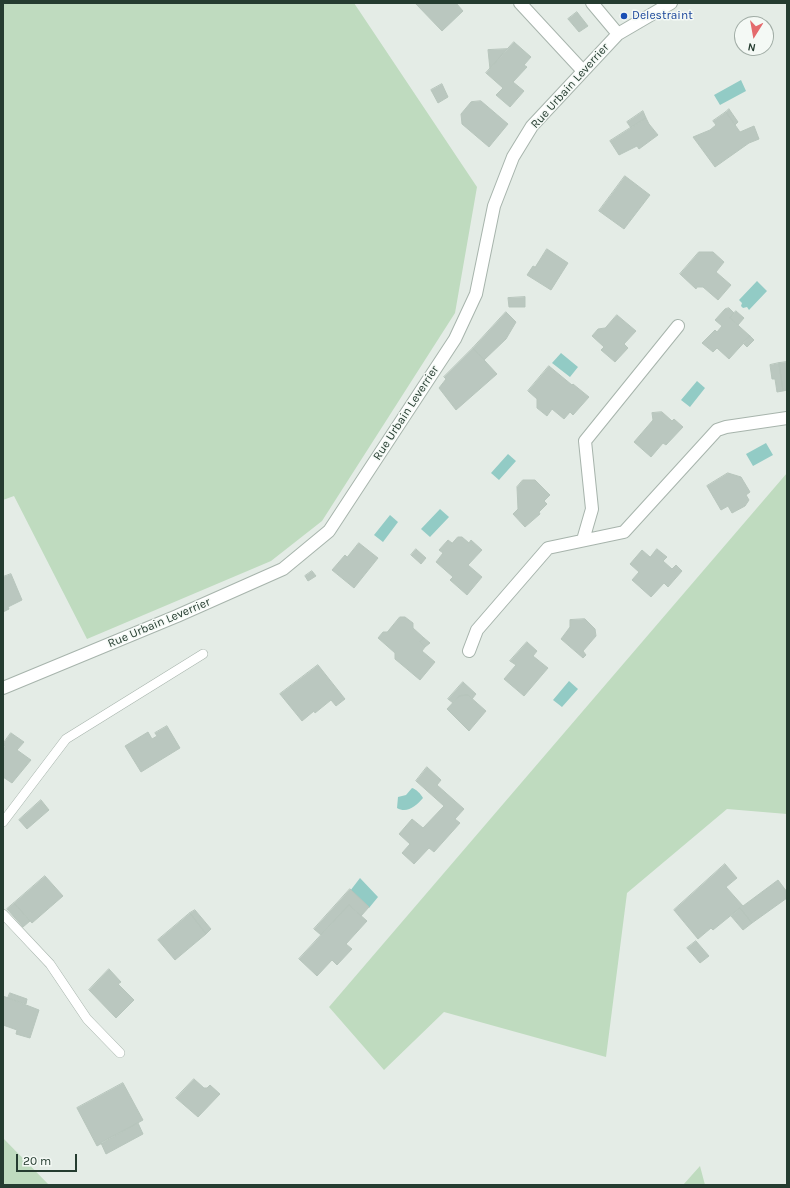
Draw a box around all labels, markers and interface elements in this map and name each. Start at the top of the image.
place label: Delestraint [632,9,693,23]
marker: Delestraint [619,11,629,21]
north arrow [734,16,774,56]
street label: Rue Urbain Leverrier [528,40,612,132]
text: N [747,40,757,54]
street label: Rue Urbain Leverrier [370,363,442,463]
street label: Rue Urbain Leverrier [106,595,212,651]
scale bar [18,1146,79,1172]
text: 20 m [23,1154,51,1168]

